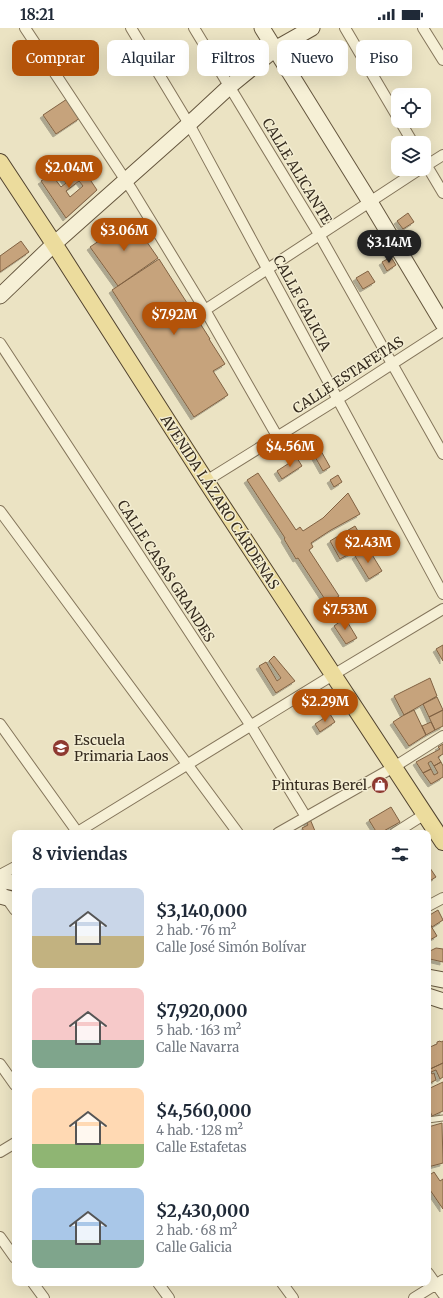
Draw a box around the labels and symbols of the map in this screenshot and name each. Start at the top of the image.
street label: CALLE ALICANTE [258,115,336,227]
pin: $2.04M [36,155,102,189]
pin: $3.06M [91,218,157,252]
pin: $3.14M [356,230,422,264]
street label: CALLE GALICIA [269,252,335,354]
pin: $7.92M [141,302,207,336]
street label: CALLE ESTAFETAS [289,332,407,418]
street label: AVENIDA LÁZARO CÁRDENAS [156,411,283,593]
pin: $4.56M [257,434,323,468]
street label: CALLE CASAS GRANDES [113,497,219,645]
pin: $2.43M [335,530,401,564]
pin: $7.53M [312,597,378,631]
pin: $2.29M [292,689,358,723]
place label: Escuela Primaria Laos [74,731,169,765]
school or university icon: Escuela Primaria Laos [51,738,71,758]
shop icon: Pinturas Berel [370,775,390,795]
place label: Pinturas Berel [272,776,368,794]

